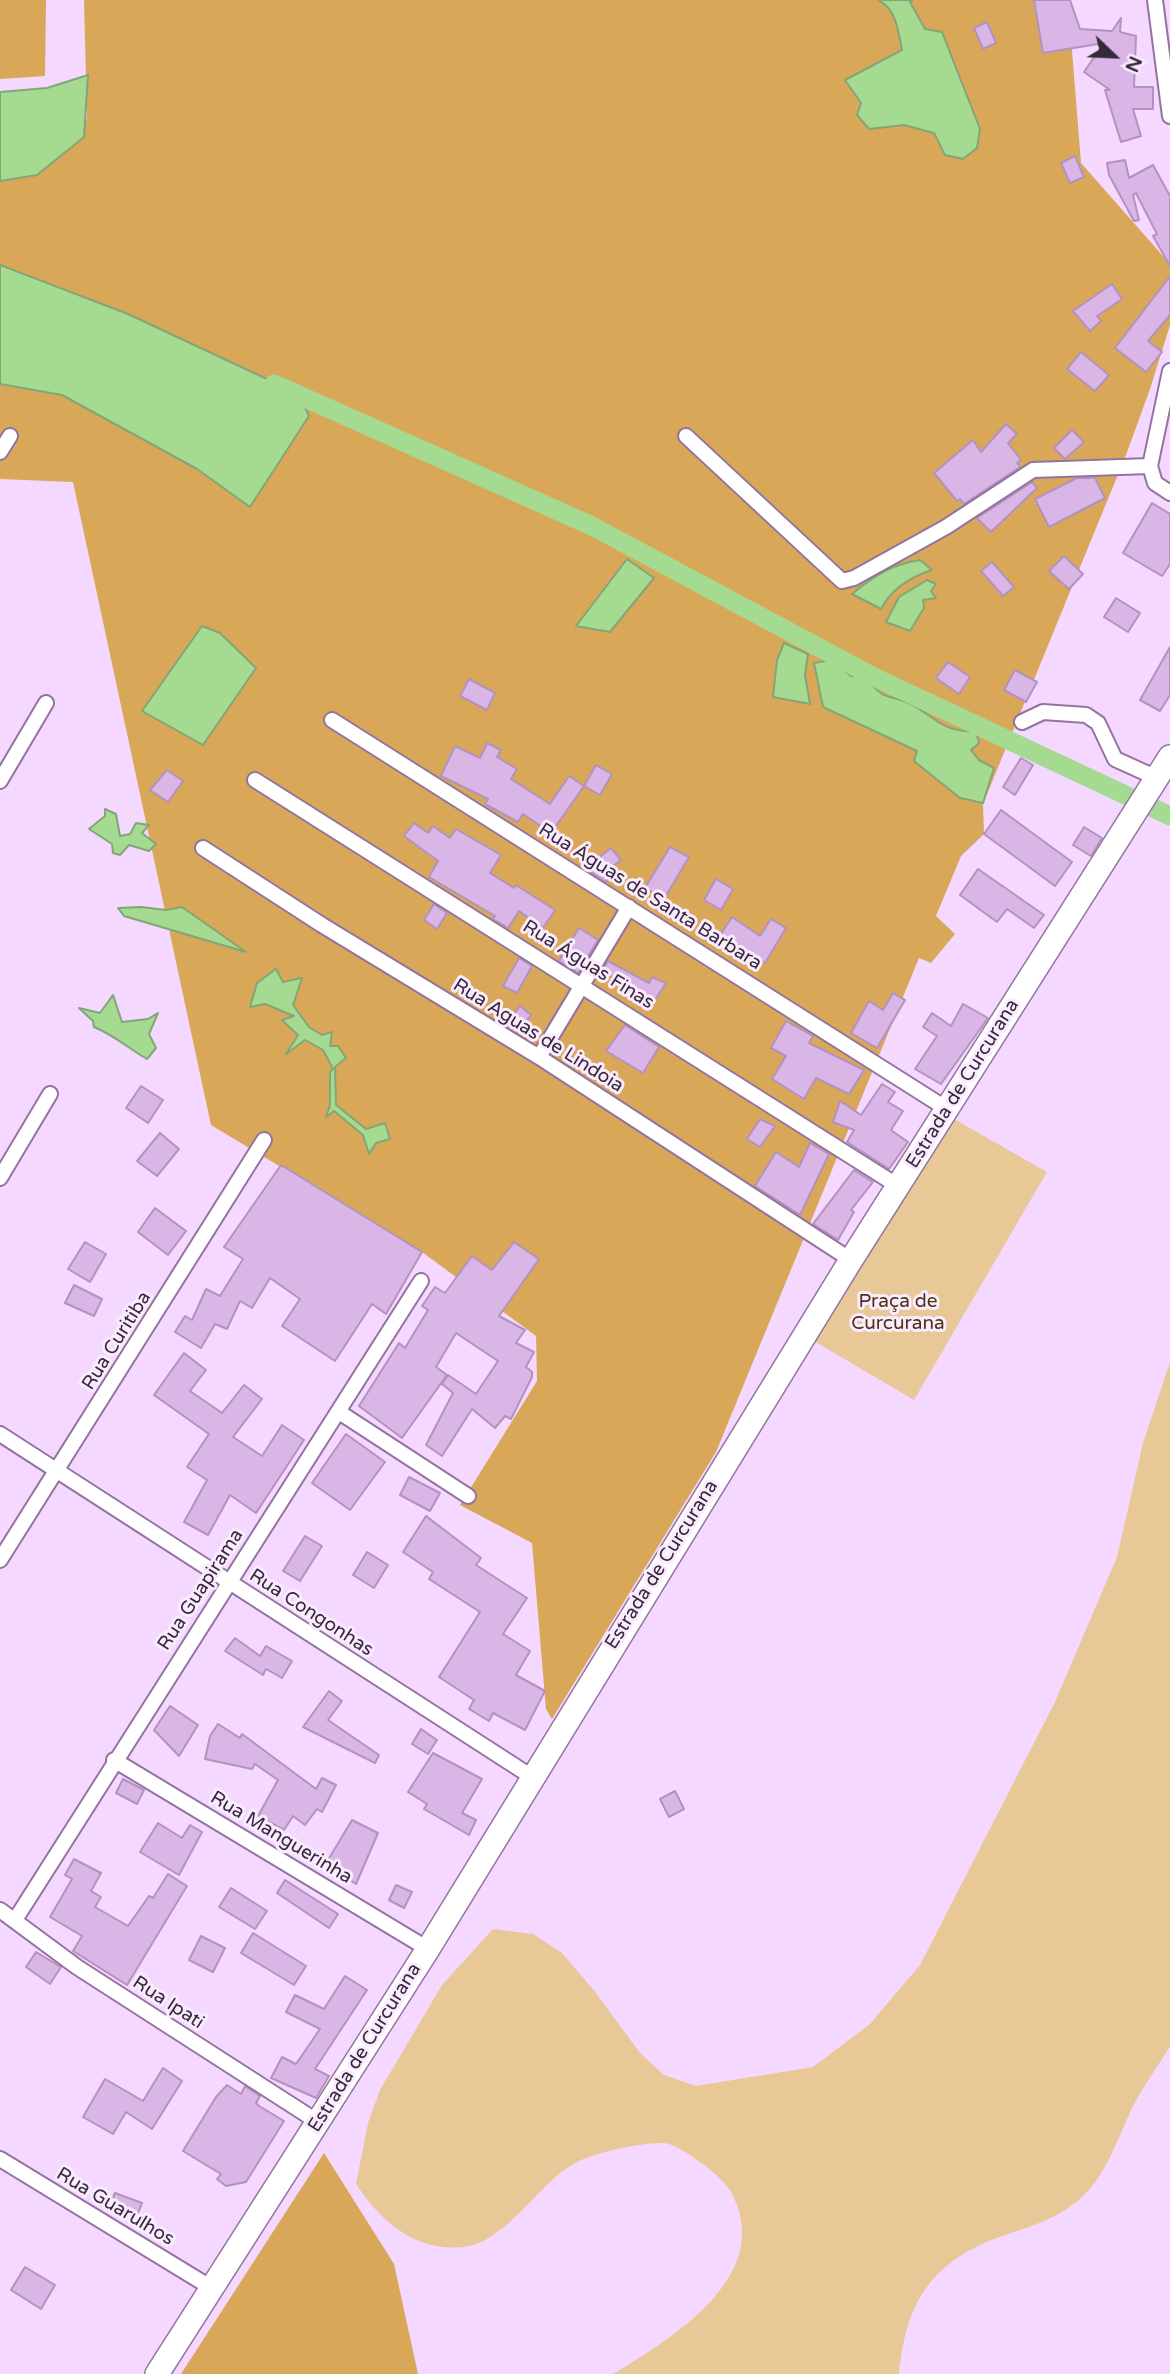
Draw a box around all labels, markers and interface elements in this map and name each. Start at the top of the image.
north arrow [1079,21,1149,91]
text: N [1120,53,1146,76]
street label: Rua Águas de Santa Barbara [534,819,766,975]
street label: Rua Águas Finas [518,915,658,1015]
street label: Rua Aguas de Lindoia [448,974,628,1098]
street label: Estrada de Curcurana [902,995,1024,1173]
street label: Rua Curitiba [78,1287,156,1395]
park label: Praça de Curcurana [851,1291,945,1335]
street label: Estrada de Curcurana [601,1476,723,1654]
street label: Rua Guapirama [153,1525,249,1655]
street label: Rua Congonhas [245,1564,377,1662]
street label: Rua Manguerinha [206,1787,356,1889]
street label: Estrada de Curcurana [304,1959,426,2137]
street label: Rua Ipati [128,1972,208,2034]
street label: Rua Guarulhos [52,2163,178,2251]

